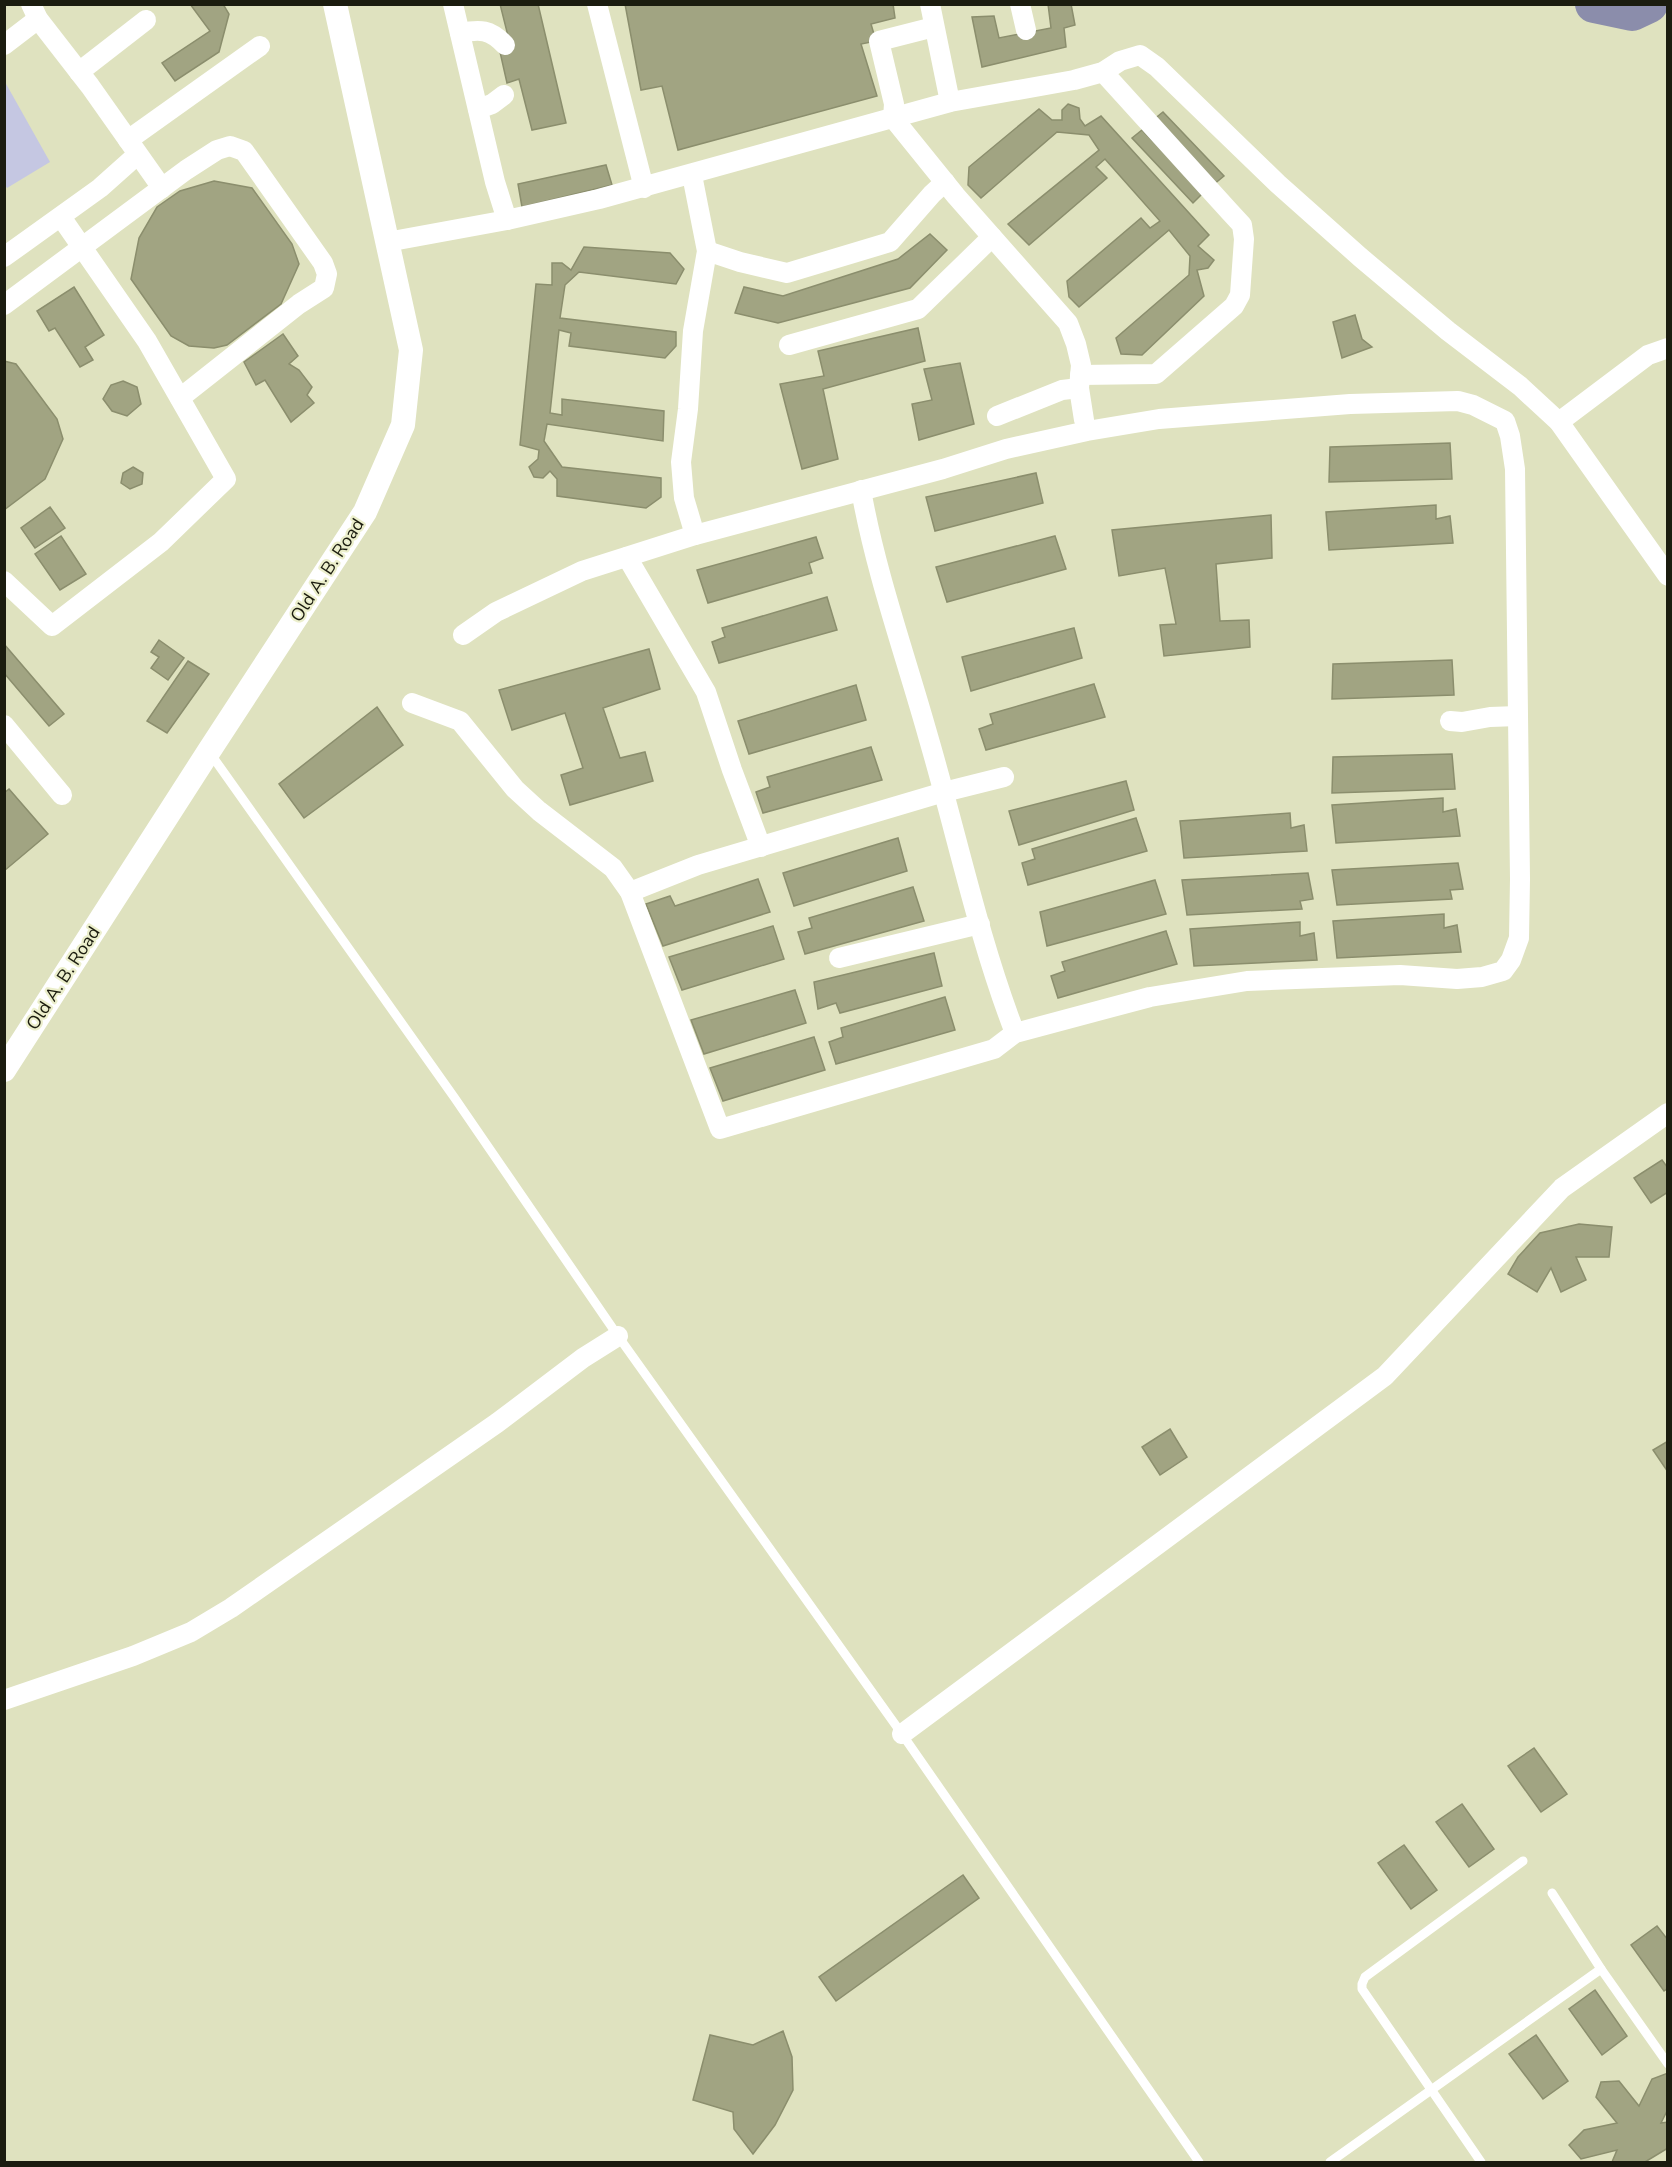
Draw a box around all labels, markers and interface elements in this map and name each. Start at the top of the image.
street label: Old A. B. Road [285,514,369,626]
street label: Old A. B. Road [21,922,105,1034]

